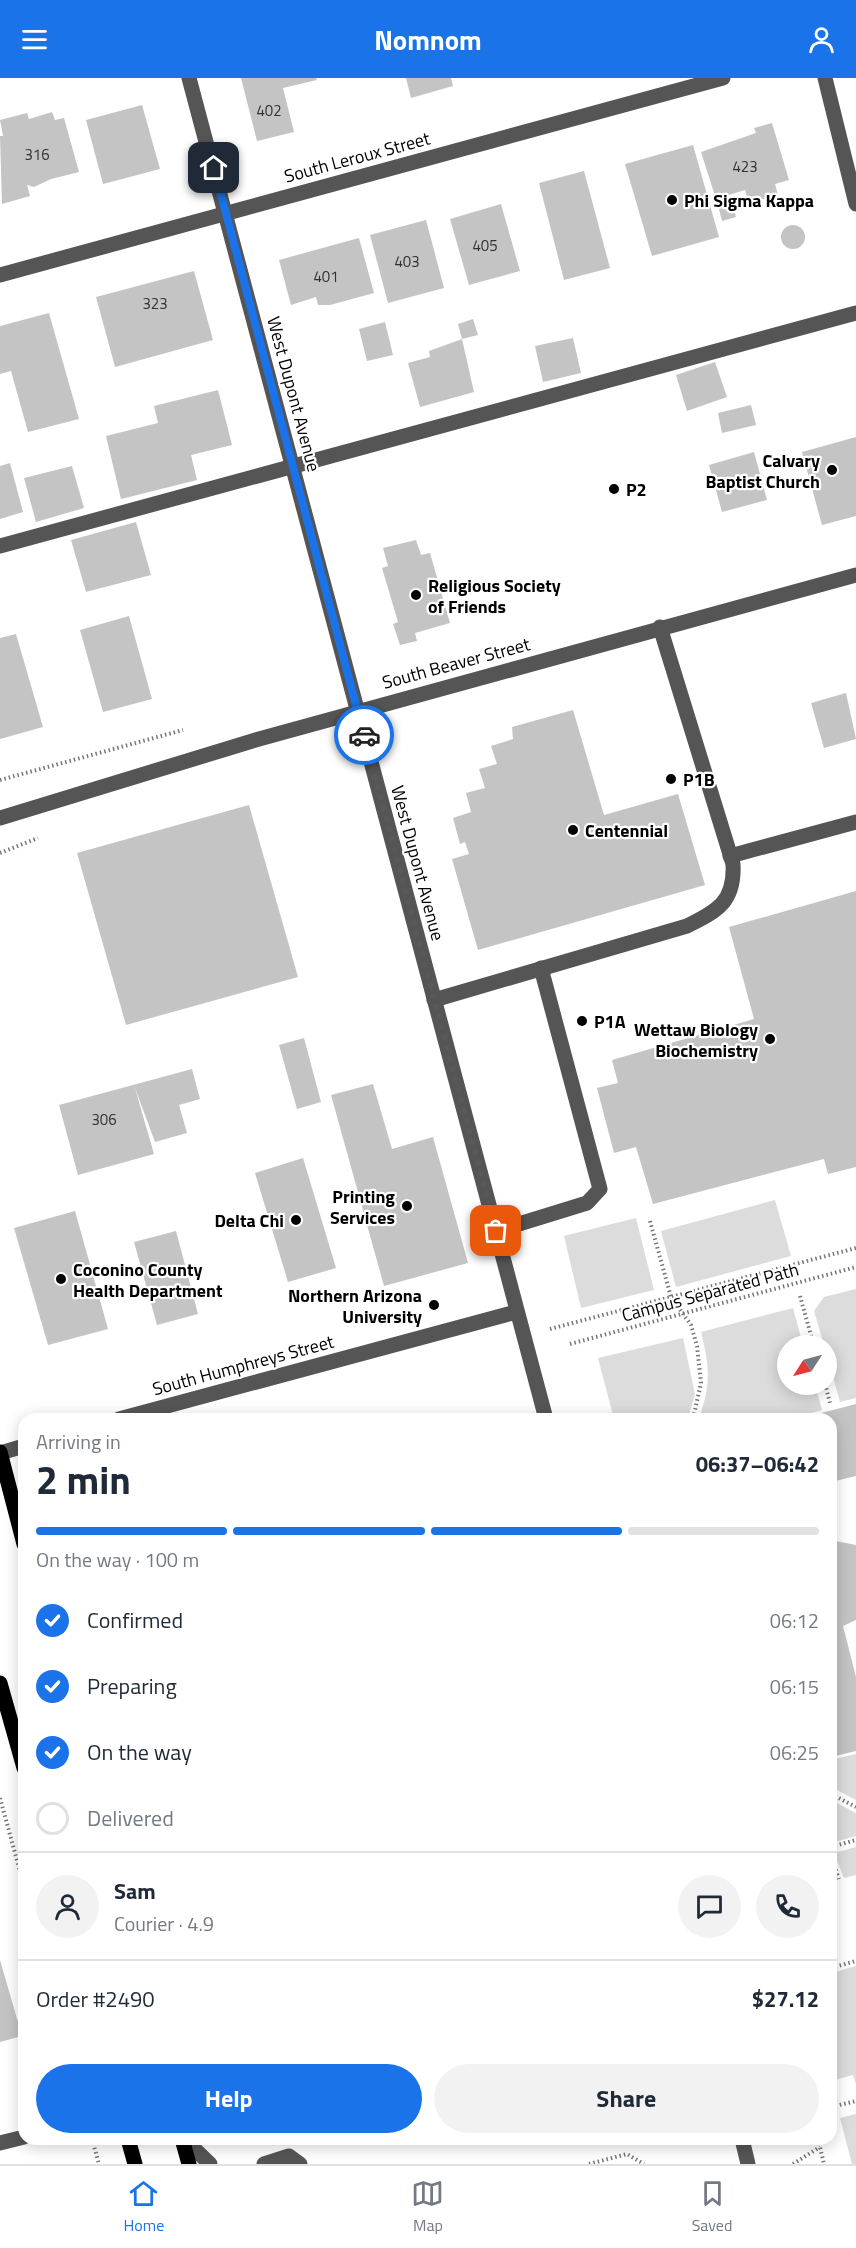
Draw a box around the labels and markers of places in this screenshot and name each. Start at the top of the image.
pin [188,142,239,193]
place label: Phi Sigma Kappa [684,187,814,214]
marker: Phi Sigma Kappa [665,193,679,207]
place label: Calvary Baptist Church [705,447,820,495]
marker: Calvary Baptist Church [825,463,839,477]
place label: P2 [626,476,647,503]
marker: P2 [607,482,621,496]
place label: Religious Society of Friends [428,572,561,620]
marker: Religious Society of Friends [409,588,423,602]
place label: P1B [683,766,715,793]
marker: P1B [664,772,678,786]
place label: Centennial [585,817,668,844]
marker: Centennial [566,823,580,837]
place label: P1A [594,1008,626,1035]
marker: P1A [575,1014,589,1028]
place label: Wettaw Biology Biochemistry [634,1016,758,1064]
marker: Wettaw Biology Biochemistry [763,1032,777,1046]
place label: Printing Services [330,1183,395,1231]
marker: Printing Services [400,1199,414,1213]
pin [470,1205,521,1256]
place label: Delta Chi [214,1207,284,1234]
marker: Delta Chi [289,1213,303,1227]
place label: Coconino County Health Department [73,1256,223,1304]
marker: Coconino County Health Department [54,1272,68,1286]
place label: Northern Arizona University [288,1282,422,1330]
marker: Northern Arizona University [427,1298,441,1312]

